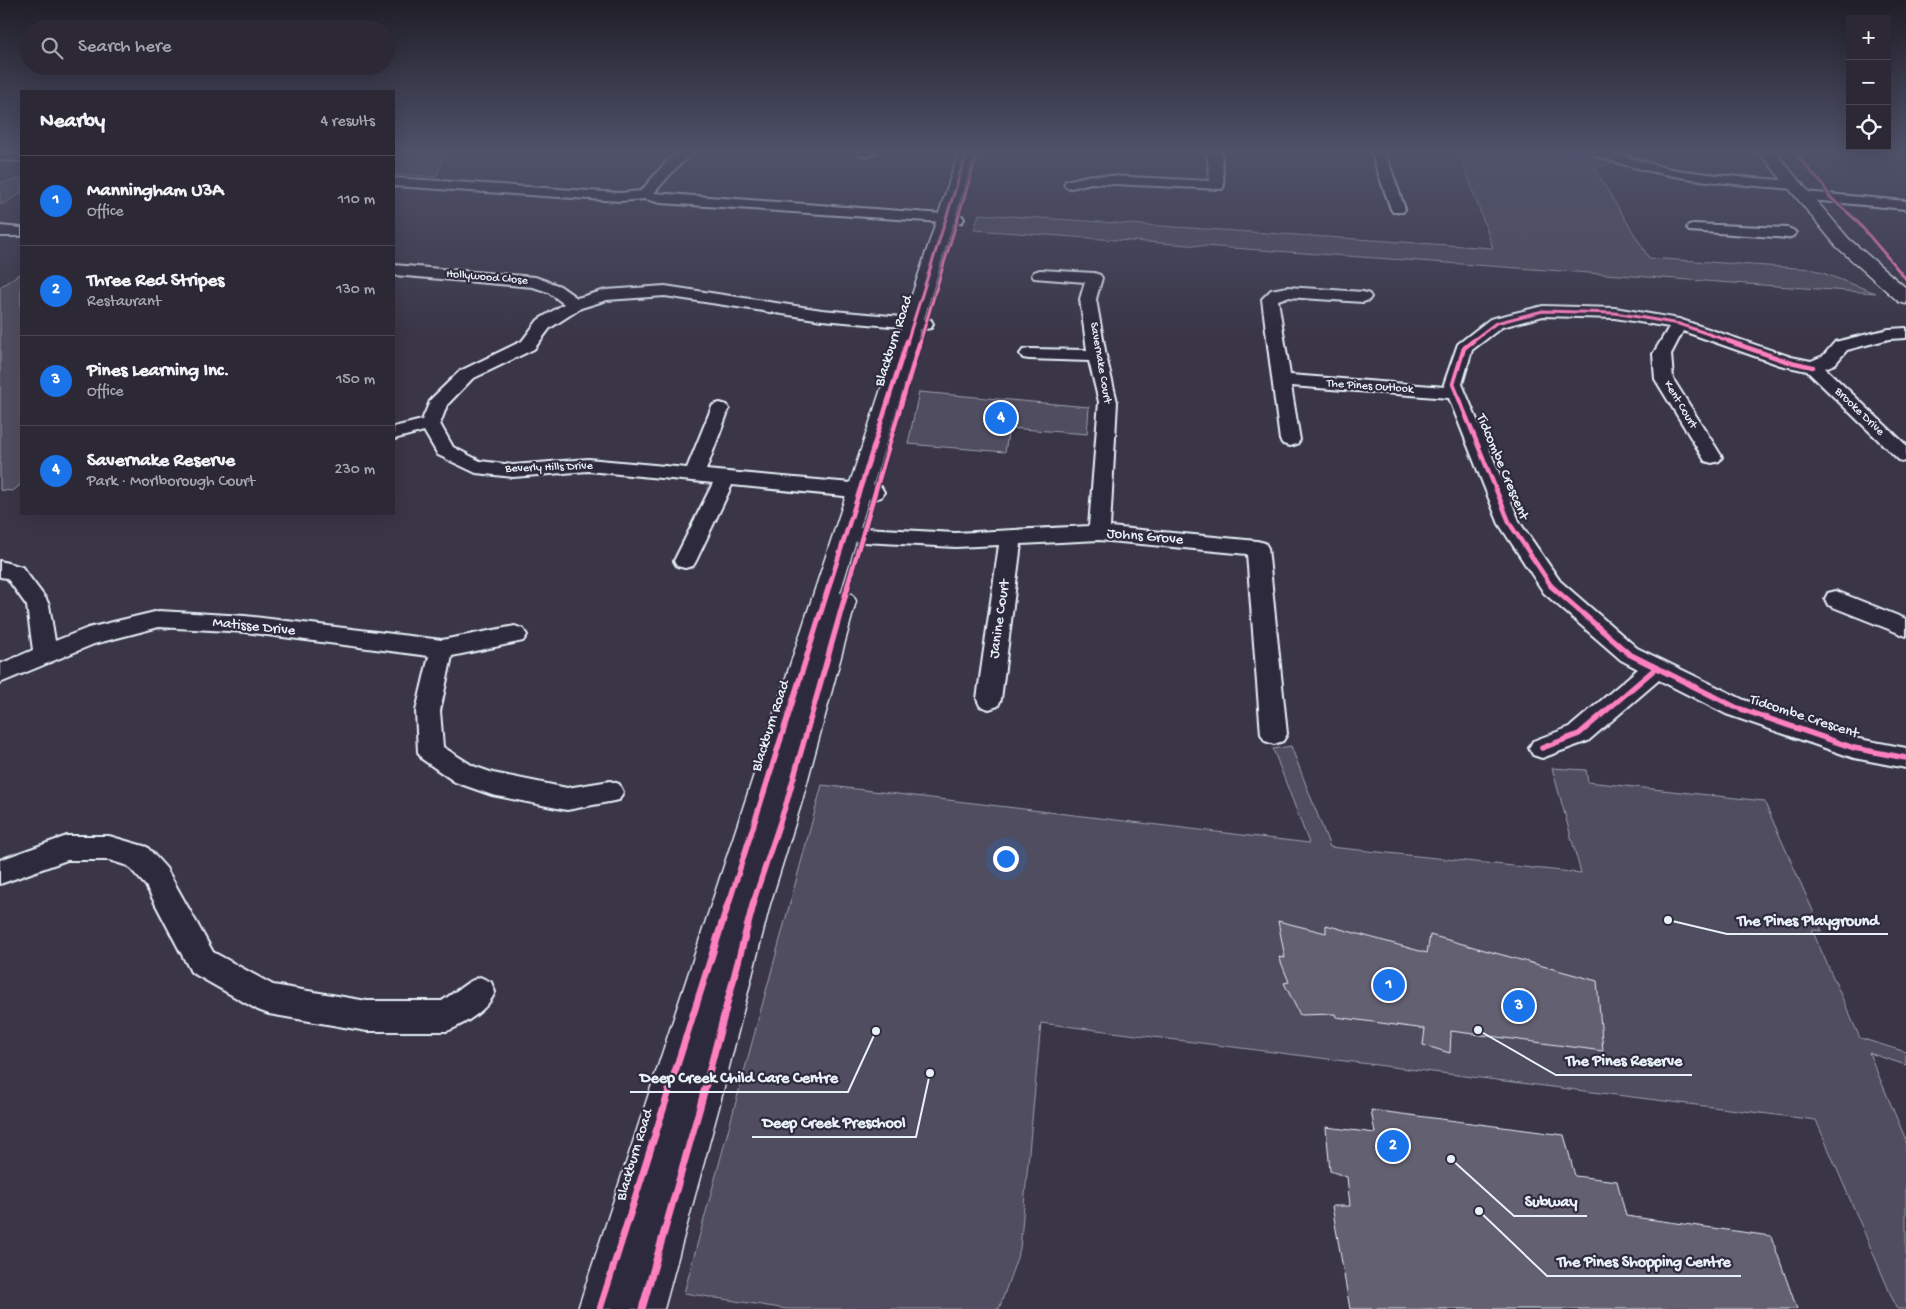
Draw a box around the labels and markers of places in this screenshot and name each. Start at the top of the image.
pin: 4 [985,399,1017,437]
callout: The Pines Playground [1727,903,1888,934]
pin: 1 [1373,966,1405,1004]
pin: 3 [1503,987,1535,1025]
callout: The Pines Reserve [1556,1044,1692,1075]
callout: Deep Creek Child Care Centre [630,1061,848,1092]
callout: Deep Creek Preschool [752,1106,916,1137]
pin: 2 [1377,1127,1409,1165]
callout: Subway [1514,1185,1587,1216]
callout: The Pines Shopping Centre [1547,1245,1741,1276]

